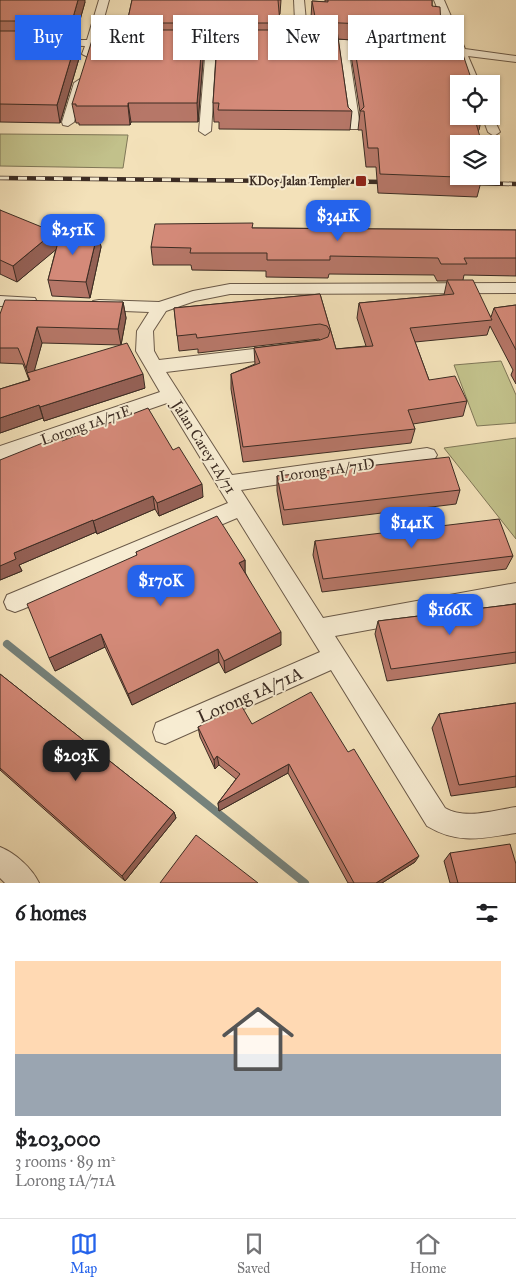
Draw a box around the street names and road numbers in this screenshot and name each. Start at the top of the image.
street label: Jalan Carey 1A/71 [166,395,240,497]
street label: Lorong 1A/71E [38,401,134,449]
street label: Lorong 1A/71D [278,454,376,486]
street label: Lorong 1A/71A [194,662,307,729]

